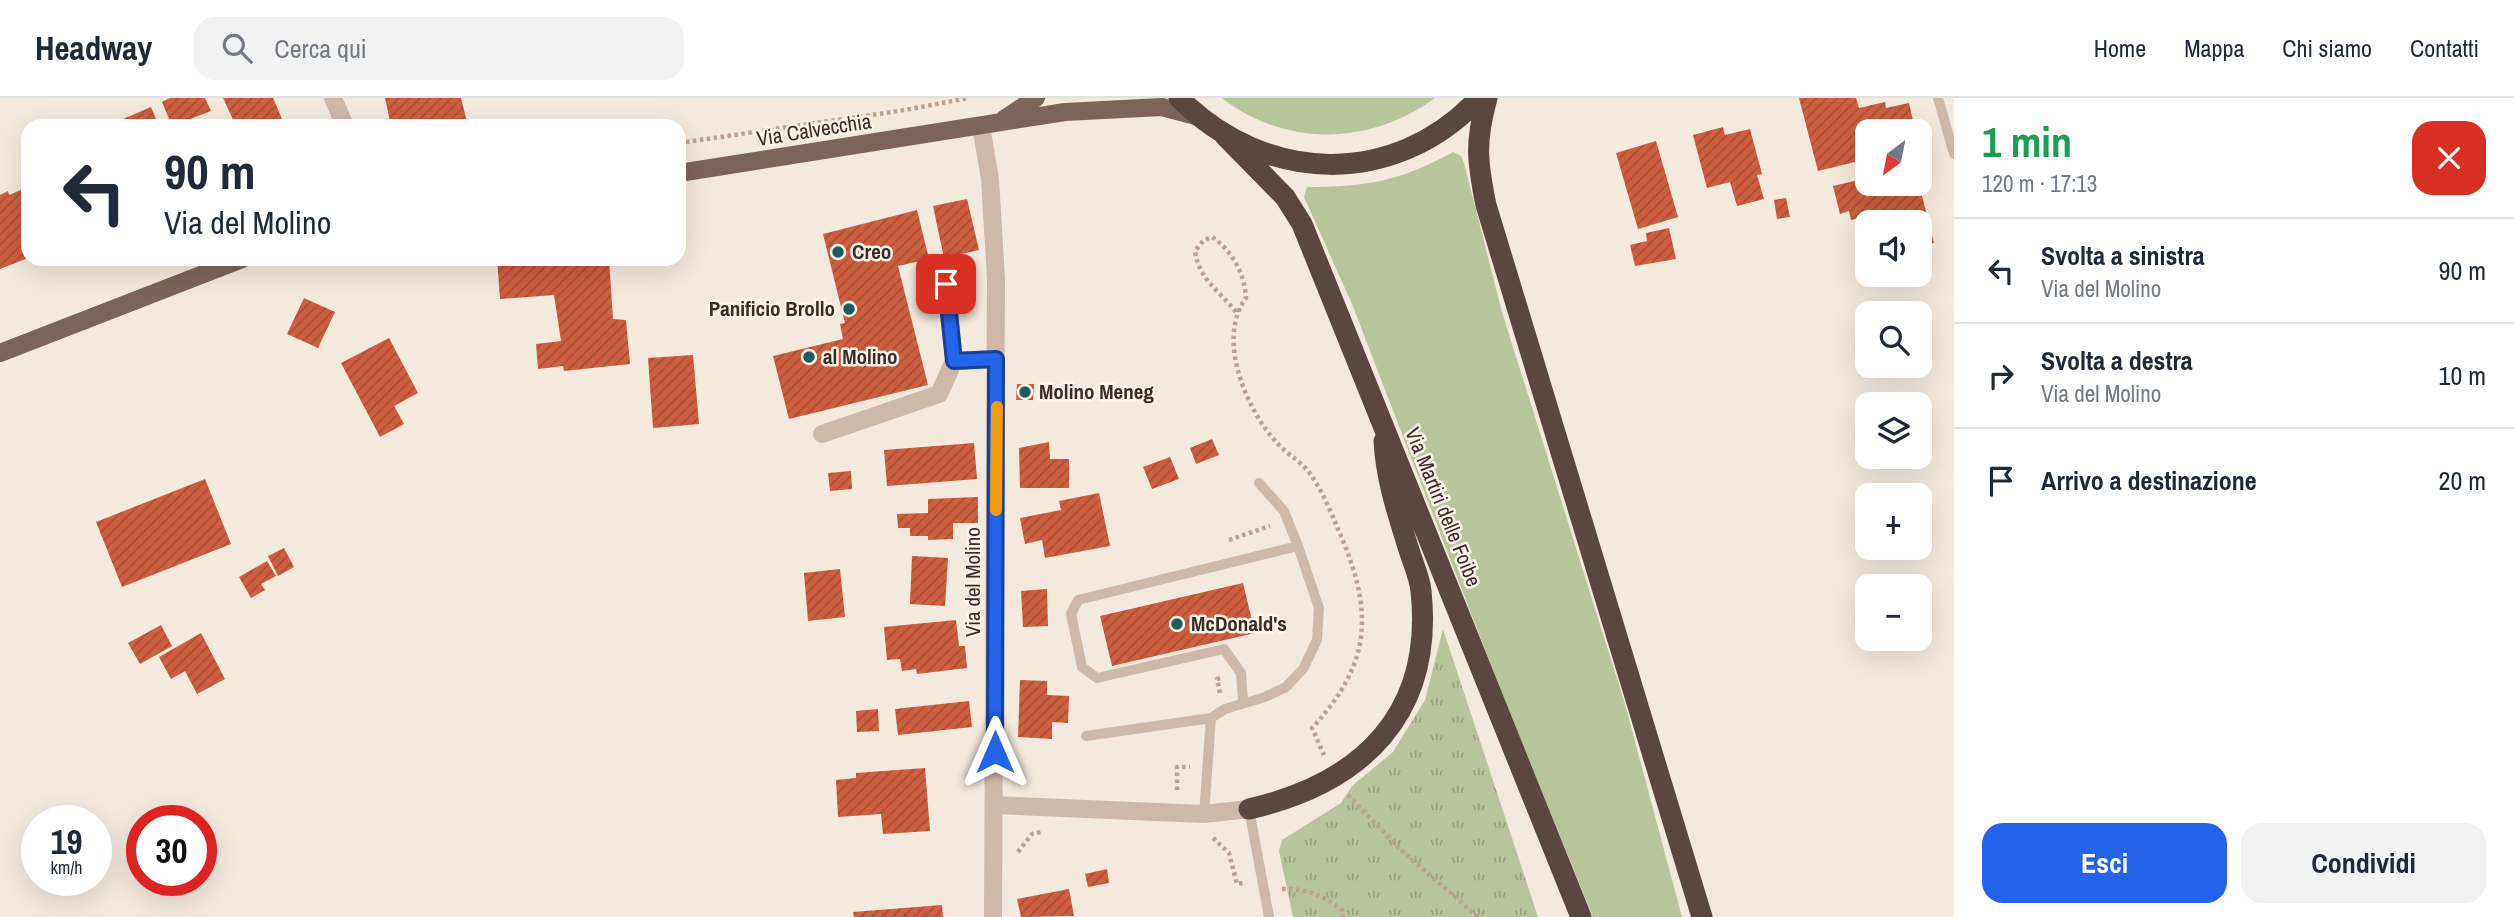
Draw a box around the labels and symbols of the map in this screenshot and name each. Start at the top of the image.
street label: Via Calvecchia [755,106,874,153]
north arrow [1855,119,1932,196]
place label: Creo [852,237,891,266]
marker: Creo [830,244,846,260]
pin [916,254,976,314]
place label: Panificio Brollo [709,294,835,323]
marker: Panificio Brollo [841,301,857,317]
place label: al Molino [823,342,898,371]
marker: al Molino [801,349,817,365]
place label: Molino Meneg [1039,377,1154,406]
marker: Molino Meneg [1017,384,1033,400]
street label: Via Martiri delle Foibe [1398,423,1489,591]
street label: Via del Molino [958,527,987,637]
place label: McDonald's [1191,609,1287,638]
marker: McDonald's [1169,616,1185,632]
position arrow [958,715,1032,789]
speed limit sign: 30 [126,805,217,896]

